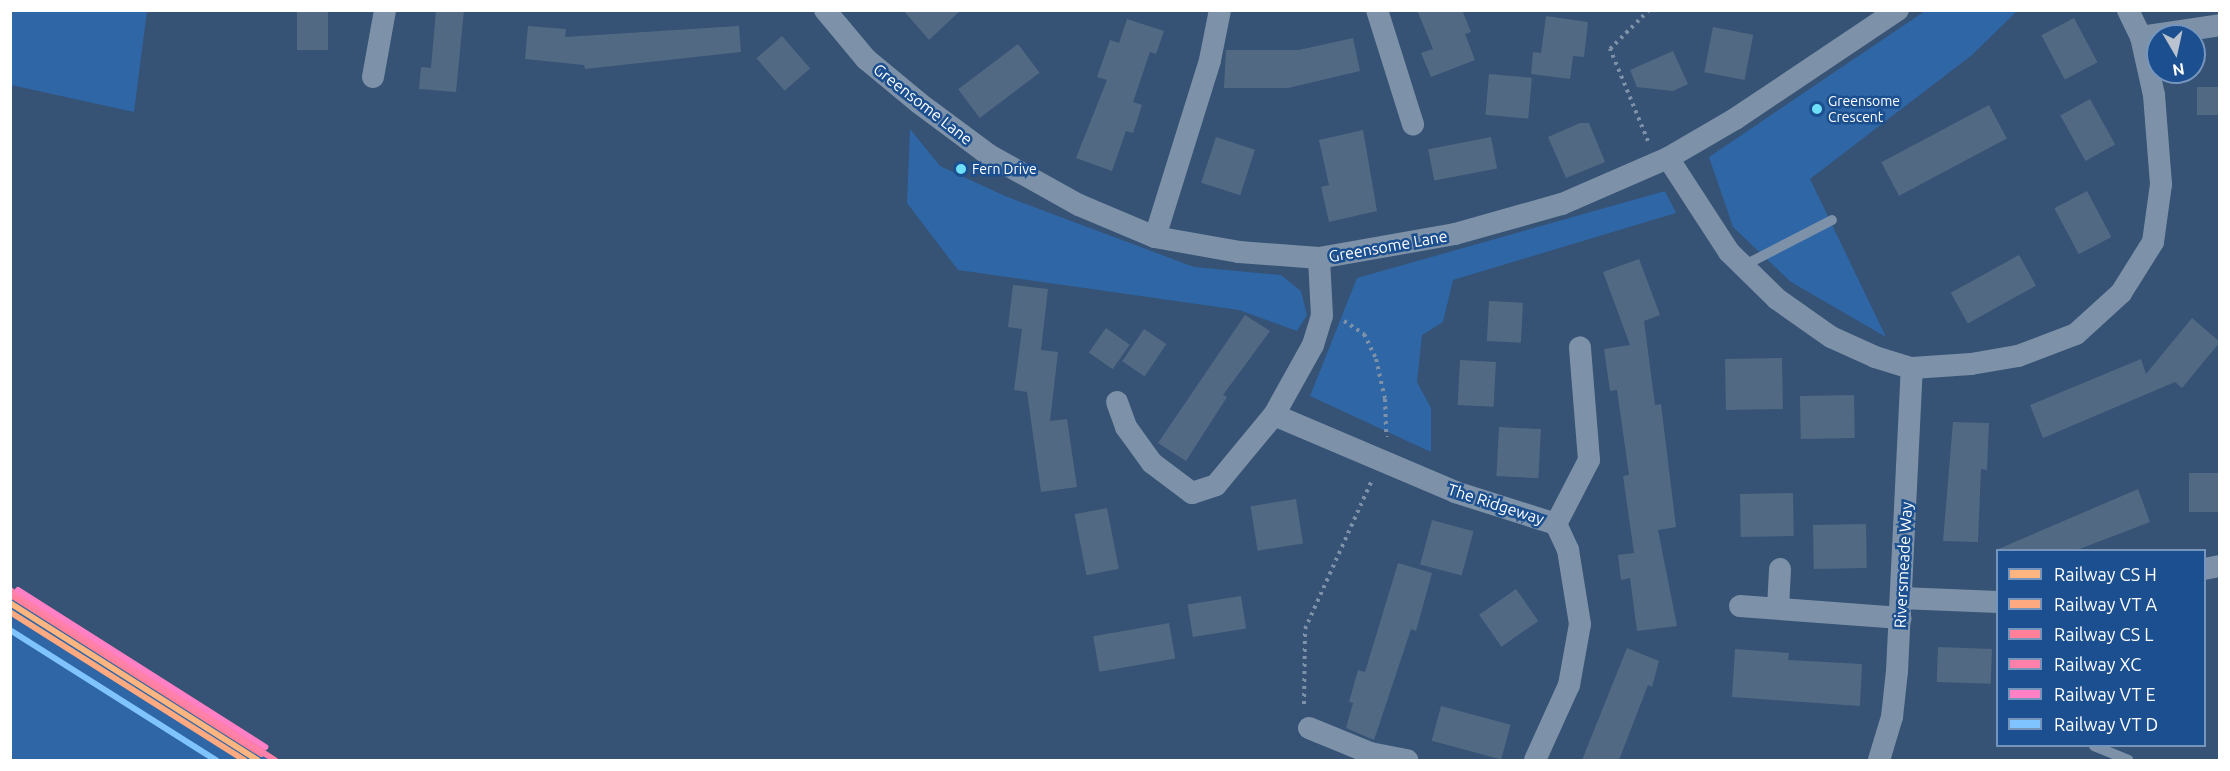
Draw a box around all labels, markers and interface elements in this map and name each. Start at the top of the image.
north arrow [2146,24,2206,84]
street label: Greensome Lane [870,59,976,149]
text: N [2171,60,2186,80]
place label: Greensome Crescent [1828,93,1900,125]
marker: Greensome Crescent [1811,103,1823,115]
place label: Fern Drive [972,161,1037,177]
marker: Fern Drive [955,163,967,175]
street label: Greensome Lane [1327,226,1449,266]
street label: The Ridgeway [1445,479,1547,529]
street label: Riversmeade Way [1890,501,1916,629]
legend [1996,549,2206,747]
text: Railway CS H [2054,564,2157,584]
text: Railway VT A [2054,594,2157,614]
text: Railway CS L [2054,624,2153,644]
text: Railway XC [2054,654,2141,674]
text: Railway VT E [2054,684,2156,704]
text: Railway VT D [2054,714,2158,734]

